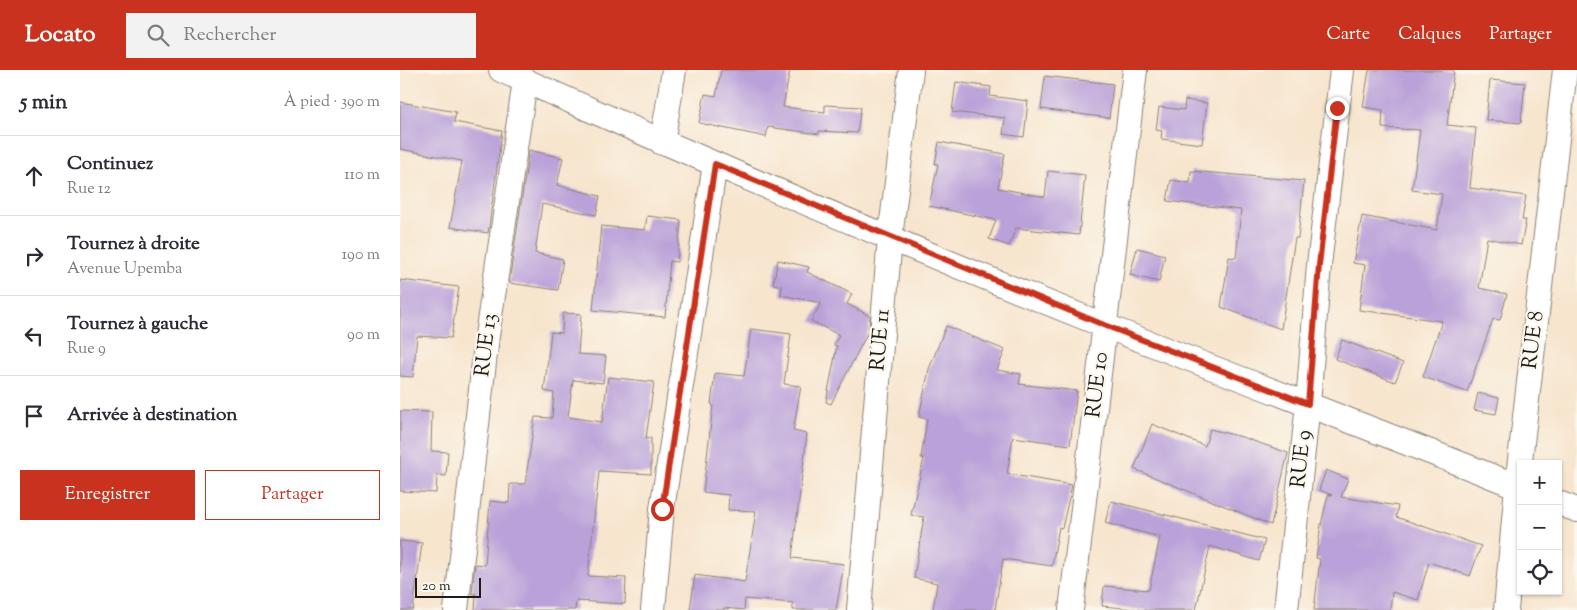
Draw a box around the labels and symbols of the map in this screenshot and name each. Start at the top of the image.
route end [1326,97,1349,120]
street label: RUE 11 [863,308,899,372]
street label: RUE 8 [1516,309,1552,371]
street label: RUE 13 [468,312,506,378]
street label: RUE 10 [1079,350,1117,420]
street label: RUE 9 [1284,428,1320,490]
route start [651,498,674,521]
scale bar [415,575,481,598]

